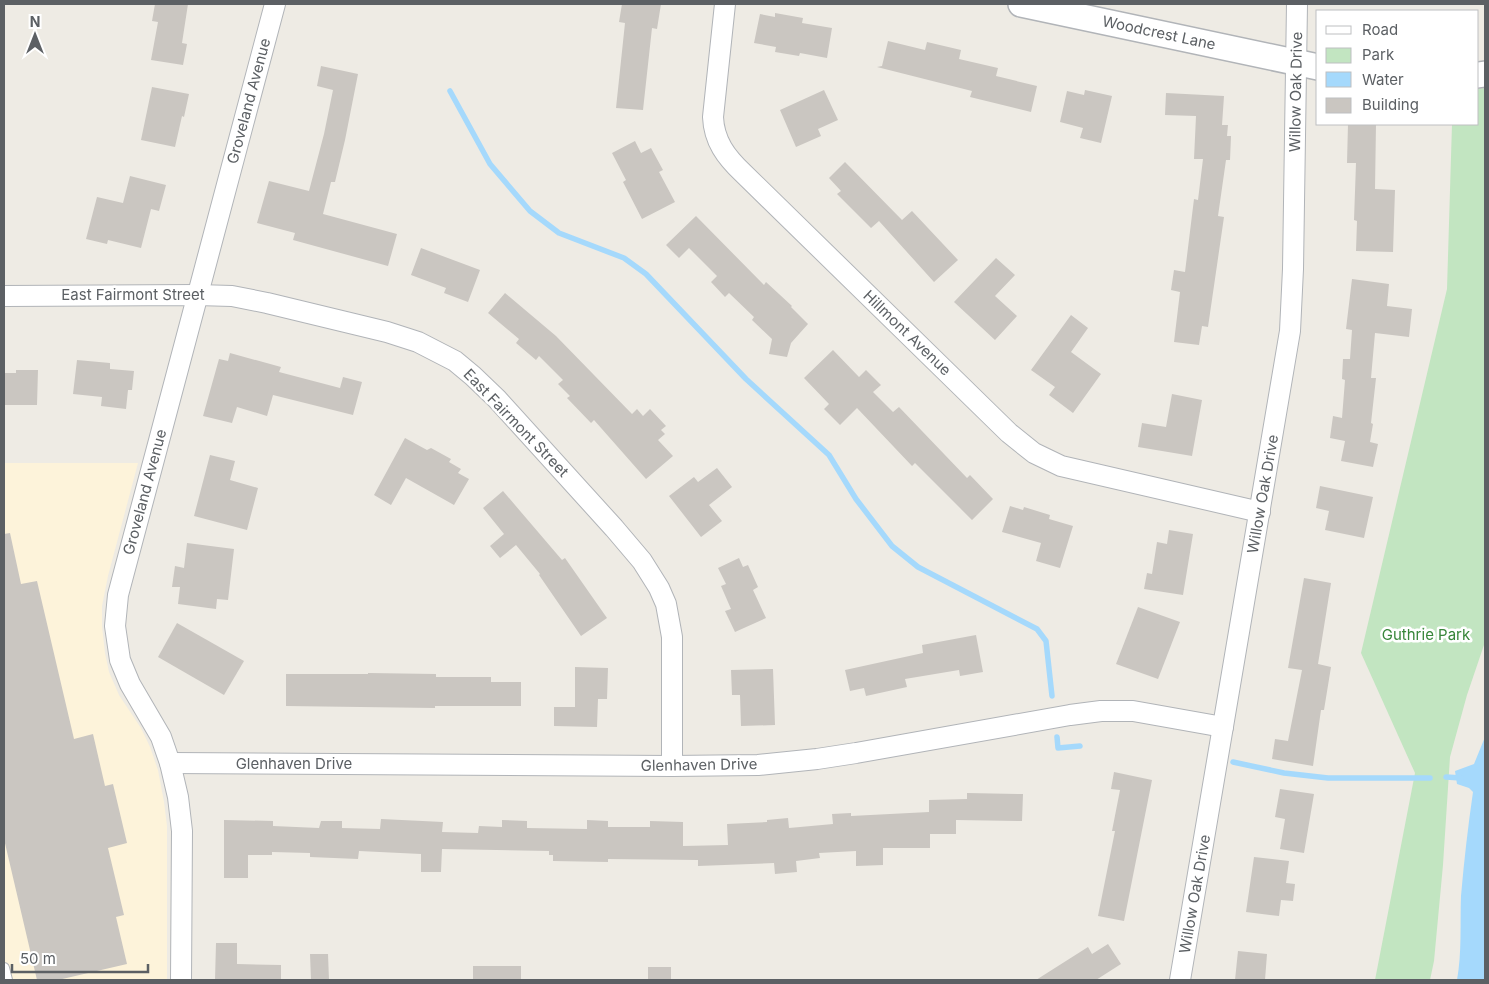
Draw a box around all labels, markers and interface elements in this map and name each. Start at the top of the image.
north arrow [10,10,60,60]
legend [1316,10,1479,125]
street label: Woodcrest Lane [1101,11,1218,54]
text: N [30,13,40,30]
text: Road [1362,20,1398,39]
street label: Willow Oak Drive [1285,32,1306,152]
street label: Groveland Avenue [223,36,274,166]
text: Park [1362,45,1395,64]
text: Water [1362,70,1404,89]
text: Building [1362,95,1419,114]
street label: East Fairmont Street [61,285,205,304]
street label: Hillmont Avenue [859,286,955,379]
street label: East Fairmont Street [460,364,573,481]
street label: Groveland Avenue [119,427,170,557]
street label: Willow Oak Drive [1243,433,1282,555]
park label: Guthrie Park [1382,625,1471,644]
street label: Glenhaven Drive [236,754,352,773]
street label: Glenhaven Drive [640,754,757,775]
street label: Willow Oak Drive [1175,833,1214,955]
scale bar [12,942,149,974]
text: 50 m [20,949,56,968]

